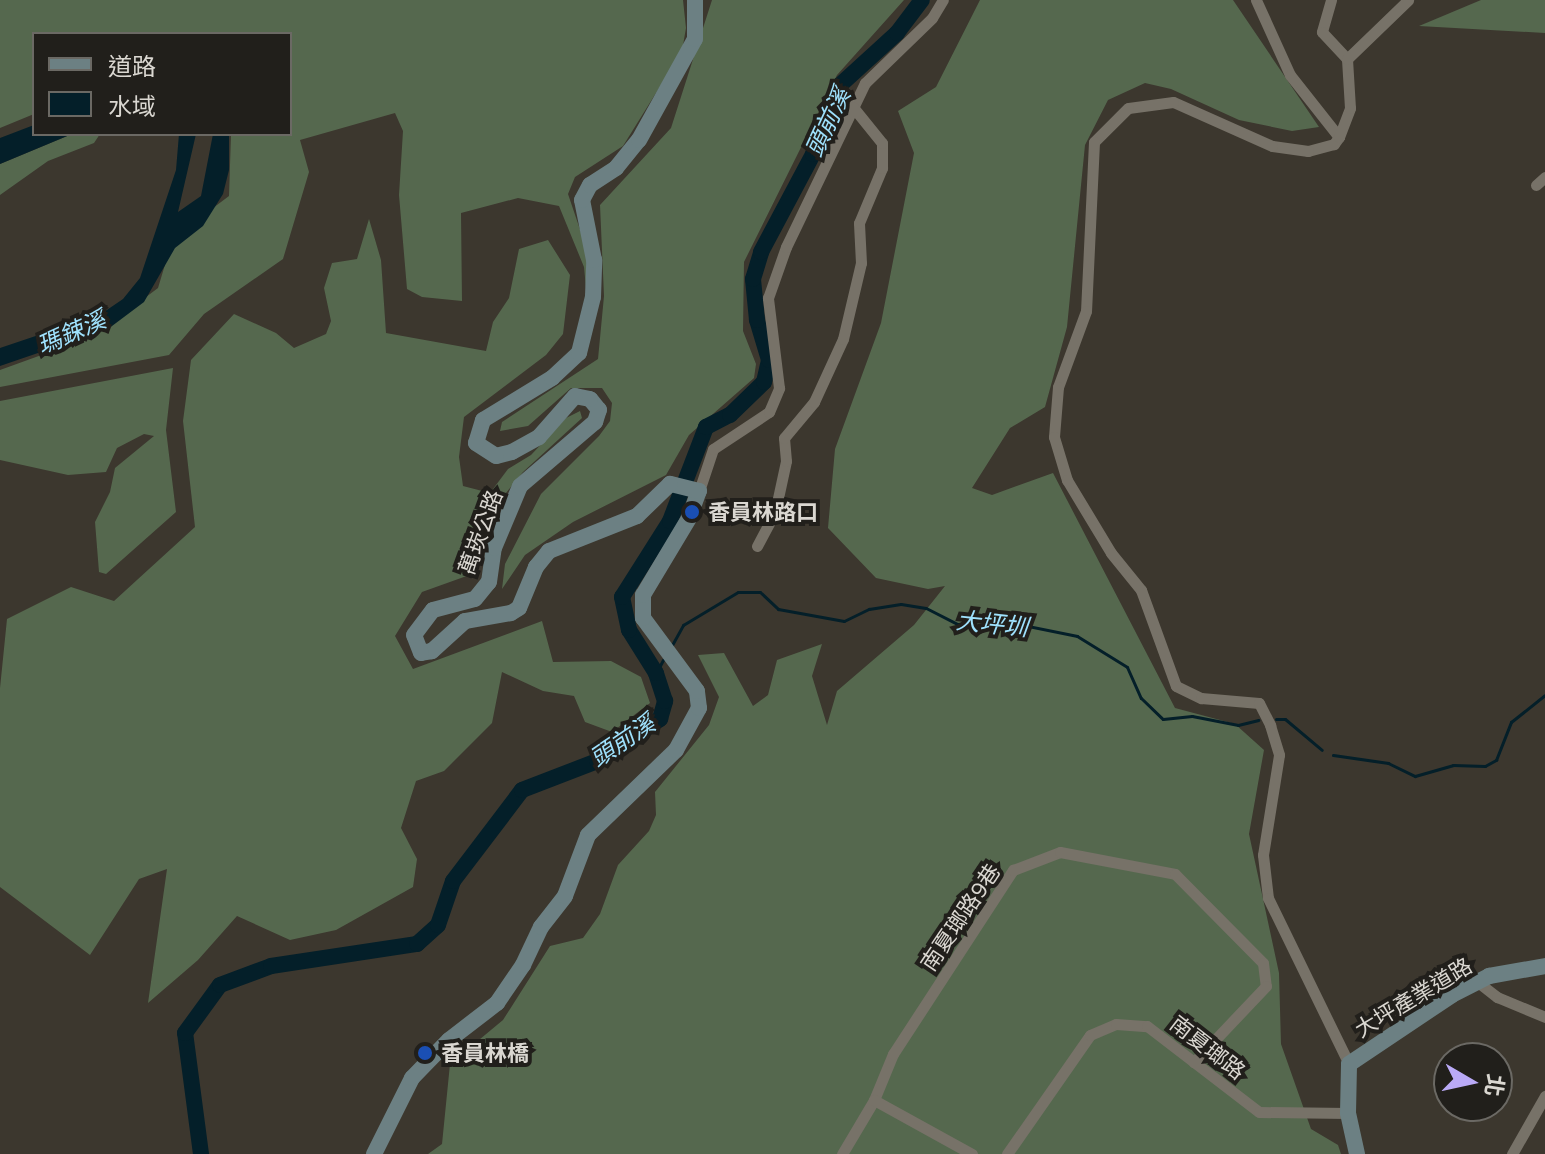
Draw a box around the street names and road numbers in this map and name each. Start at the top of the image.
street label: 萬崁公路 [453,486,507,578]
street label: 南夏瑯路9巷 [915,858,1005,976]
street label: 大坪產業道路 [1350,952,1476,1042]
street label: 南夏瑯路 [1165,1010,1251,1084]

